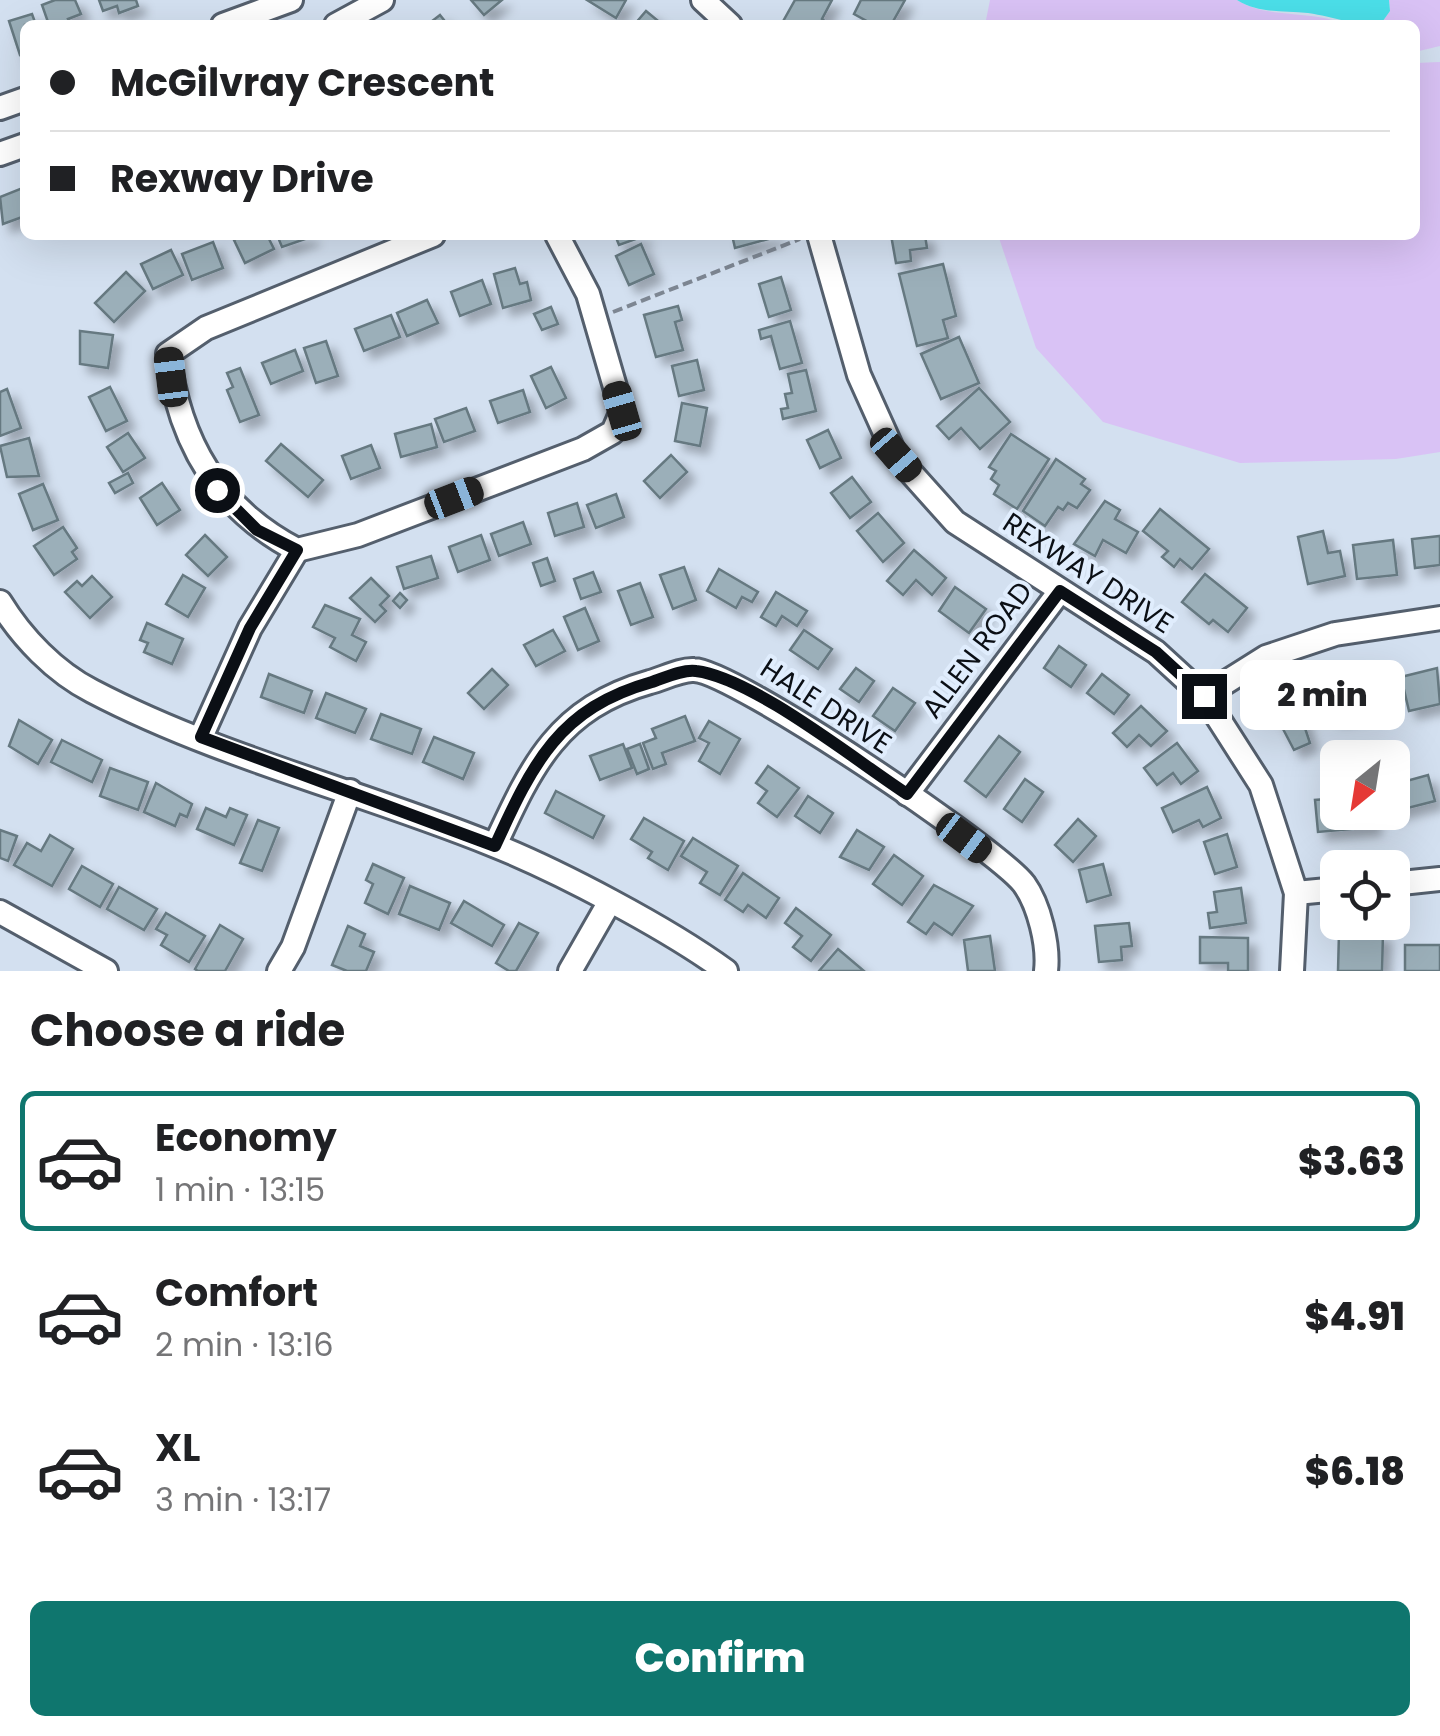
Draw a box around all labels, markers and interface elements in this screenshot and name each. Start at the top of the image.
text: McGilvray Crescent [110,56,494,109]
text: Rexway Drive [110,152,374,205]
car [152,345,190,409]
car [599,378,645,444]
car [865,423,927,487]
route start [195,468,240,513]
car [421,473,487,523]
street label: REXWAY DRIVE [995,503,1181,643]
street label: ALLEN ROAD [913,573,1041,727]
street label: HALE DRIVE [753,649,899,763]
callout: 2 min [1239,661,1404,731]
text: 2 min [1277,672,1368,717]
route end [1182,674,1227,719]
north arrow [1320,740,1410,830]
map controls [1320,740,1410,940]
car [931,808,997,868]
button: locate [1320,850,1410,940]
text: Choose a ride [30,999,345,1062]
text: Economy [155,1111,337,1164]
icon: car [35,1116,125,1206]
text: $3.63 [1298,1135,1405,1188]
text: 1 min · 13:15 [155,1167,325,1212]
text: Comfort [155,1266,318,1319]
icon: car [35,1271,125,1361]
text: $4.91 [1304,1290,1405,1343]
text: 2 min · 13:16 [155,1322,334,1367]
text: XL [155,1421,200,1474]
icon: car [35,1426,125,1516]
text: $6.18 [1305,1445,1405,1498]
text: 3 min · 13:17 [155,1477,331,1522]
button: Confirm [30,1601,1410,1716]

